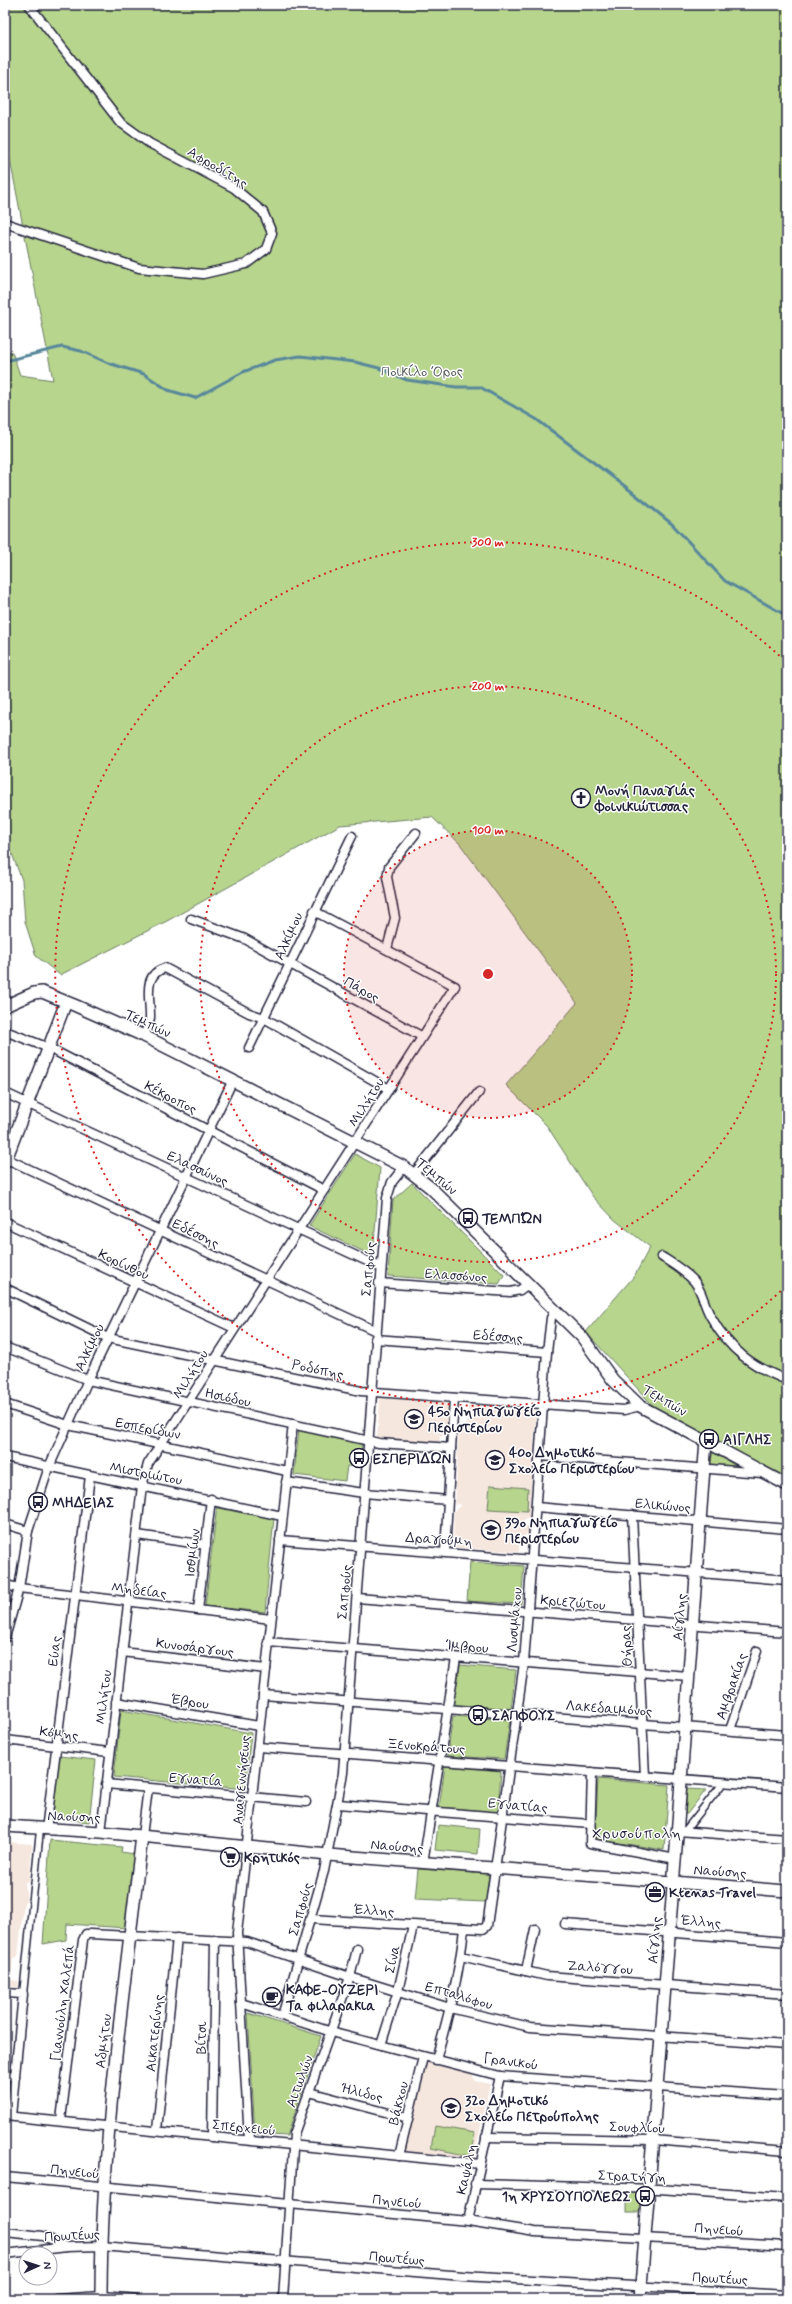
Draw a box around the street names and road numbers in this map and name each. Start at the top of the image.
street label: Αφροδίτης [184,143,251,193]
street label: Αλκίμου [270,910,307,963]
street label: Πάρος [340,973,383,1007]
street label: Τεμπών [122,1005,174,1042]
street label: Μιλήτου [345,1075,389,1130]
street label: Κέκροπος [141,1076,200,1119]
street label: Ελασσώνος [164,1147,231,1191]
street label: Τεμπών [412,1154,461,1199]
street label: Εδέσσης [169,1214,222,1253]
street label: Σαπφούς [358,1241,380,1297]
street label: Κορίνθου [95,1245,152,1285]
street label: Ελασσόνος [424,1265,488,1287]
street label: Αλκίμου [71,1321,109,1374]
street label: Εδέσσης [472,1325,524,1348]
street label: Μιλήτου [169,1347,213,1402]
street label: Ροδόπης [290,1356,345,1384]
street label: Τεμπών [639,1381,690,1421]
street label: Ησιόδου [203,1384,252,1412]
street label: Εσπερίδων [114,1414,182,1444]
street label: Μιστριώτου [108,1458,184,1490]
street label: Ελικώνος [634,1495,692,1517]
street label: Ισθμίων [181,1528,205,1579]
street label: Δραγούμη [405,1529,473,1551]
street label: Σαπφούς [334,1564,356,1620]
street label: Μηδείας [110,1579,168,1603]
street label: Λυσιμάχου [503,1587,527,1653]
street label: Κριεζώτου [540,1591,606,1615]
street label: Αίγλης [669,1593,691,1641]
street label: Θήρας [617,1625,637,1667]
street label: Κυνοσάργους [155,1634,235,1662]
street label: Εύας [44,1635,66,1667]
street label: Ίμβρου [445,1636,489,1658]
street label: Αμβρακίας [712,1650,752,1722]
street label: Μιλήτου [92,1669,116,1725]
street label: Έβρου [170,1690,210,1714]
street label: Λακεδαιμόνος [565,1697,653,1721]
street label: Κόμης [38,1723,79,1745]
street label: Αναγεννήσεως [229,1735,255,1826]
street label: Ξενοκράτους [386,1735,466,1759]
street label: Εγνατία [168,1769,224,1791]
street label: Εγνατίας [487,1794,549,1818]
street label: Ναούσης [47,1807,101,1827]
street label: Ναούσης [370,1836,424,1858]
street label: Ναούσης [693,1861,747,1883]
street label: Σαπφούς [285,1880,317,1938]
street label: Έλλης [353,1901,395,1921]
street label: Έλλης [680,1911,722,1933]
street label: Αίγλης [644,1916,666,1964]
street label: Σίνα [381,1943,405,1975]
street label: Γιαννούλη Χαλεπά [47,1944,79,2062]
street label: Ζαλόγγου [566,1957,633,1979]
street label: Επταλόφου [423,1978,495,2014]
street label: Αικατερίνης [142,1993,168,2073]
street label: Αδμήτου [92,2013,116,2069]
street label: Βίτσι [193,2021,211,2054]
street label: Γρανικού [482,2049,539,2075]
street label: Αιτωλών [282,2053,318,2110]
street label: Ήλιδος [339,2079,385,2107]
street label: Βάκχου [385,2080,413,2127]
street label: Σπερχειού [211,2116,277,2140]
street label: Σουφλίου [609,2118,665,2138]
street label: Καψάλη [453,2142,481,2196]
street label: Πηνειού [49,2160,100,2184]
street label: Στρατήγη [598,2167,666,2187]
street label: Πηνειού [372,2191,422,2213]
street label: Πηνειού [694,2219,744,2241]
street label: Πρωτέως [44,2225,100,2246]
street label: Πρωτέως [368,2247,426,2270]
street label: Πρωτέως [692,2268,748,2289]

